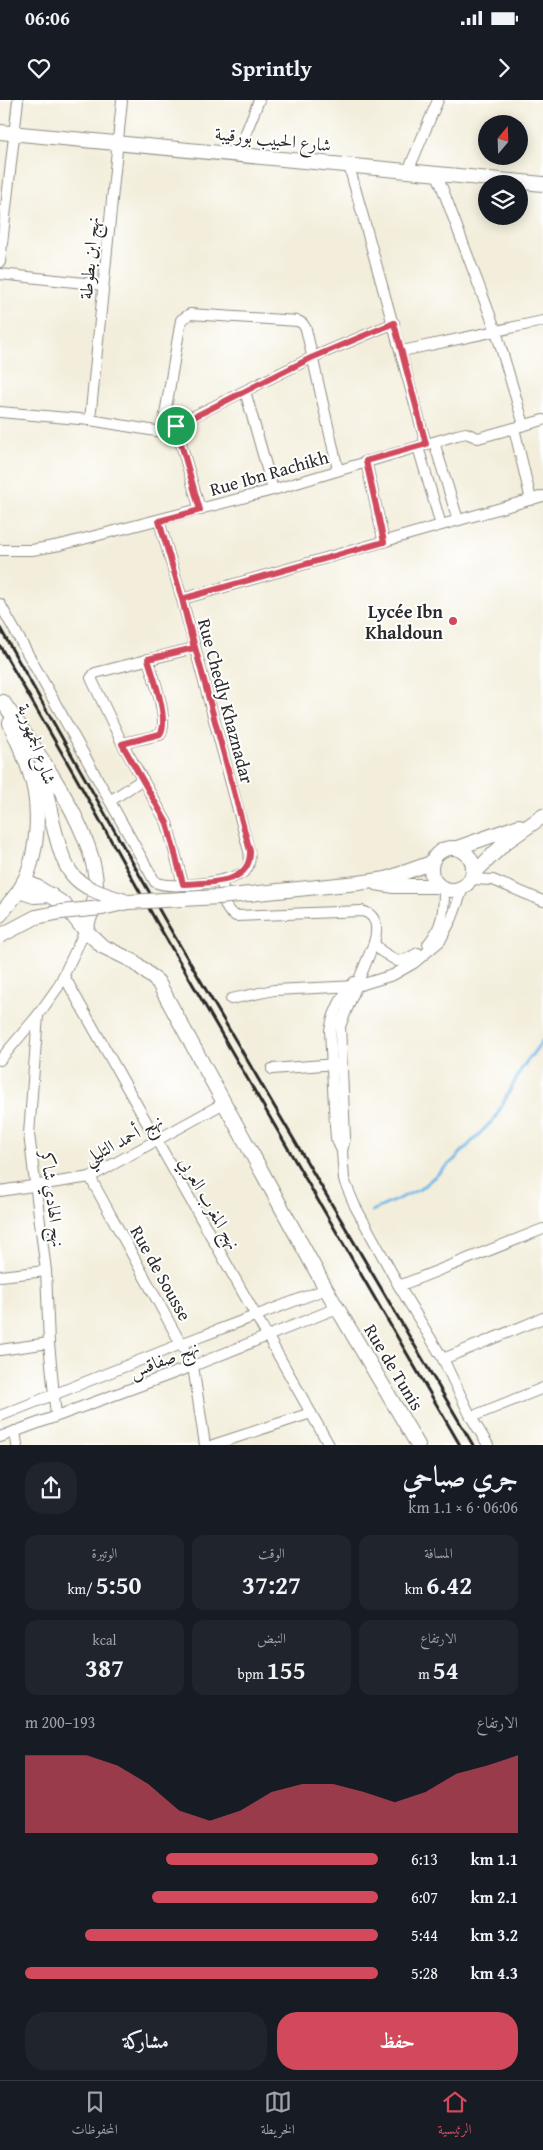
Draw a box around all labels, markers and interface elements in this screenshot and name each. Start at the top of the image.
text: 06:06 [25,4,70,32]
text: Sprintly [231,52,312,84]
icon: heart [25,54,53,82]
icon: forward [490,54,518,82]
north arrow [478,115,528,165]
map controls [478,115,528,225]
street label: شارع الحبيب بورقيبة [213,119,333,161]
button: layers [478,175,528,225]
street label: نهج ابن بطوطة [72,216,109,301]
pin [155,405,197,447]
icon: arrive [162,412,190,440]
street label: Rue Ibn Rachikh [206,443,332,503]
place label: Lycée Ibn Khaldoun [365,598,443,646]
marker: Lycée Ibn Khaldoun [447,615,459,627]
street label: Rue Chedly Khaznadar [191,616,261,787]
street label: شارع الجمهورية [9,700,63,789]
street label: نهج أحمد التليلي [79,1107,169,1175]
street label: نهج الهادي شاكر [30,1147,72,1249]
street label: نهج المغرب العربي [170,1152,248,1256]
street label: Rue de Sousse [124,1221,198,1325]
street label: Rue de Tunis [358,1319,430,1415]
street label: نهج صفاقس [125,1333,204,1388]
text: جري صباحي [402,1455,518,1496]
button: share [25,1462,77,1514]
text: 06:06 · 6 × 1.1 km [408,1495,518,1519]
text: الوتيرة [92,1543,117,1563]
text: الوقت [258,1543,285,1563]
text: المسافة [424,1543,453,1563]
text: 5:50 [96,1567,142,1603]
text: 37:27 [242,1567,301,1603]
text: 6.42 [426,1567,472,1603]
text: /km [67,1579,96,1599]
text: km [405,1579,426,1599]
text: النبض [257,1628,286,1648]
text: الارتفاع [420,1628,457,1648]
text: kcal [93,1630,116,1650]
text: 387 [85,1650,124,1686]
text: 155 [267,1652,306,1688]
text: 54 [433,1652,459,1688]
text: bpm [237,1664,267,1684]
text: m [418,1664,433,1684]
text: 193–200 m [25,1710,95,1734]
text: الارتفاع [476,1710,518,1734]
text: 6:13 [411,1847,438,1871]
text: 1.1 km [471,1847,518,1871]
text: 6:07 [411,1885,438,1909]
text: 2.1 km [471,1885,518,1909]
text: 5:44 [411,1923,438,1947]
text: 3.2 km [471,1923,518,1947]
text: 5:28 [411,1961,438,1985]
text: 4.3 km [471,1961,518,1985]
button: مشاركة [25,2012,267,2070]
button: حفظ [277,2012,518,2070]
tab: المحفوظات [72,2088,118,2143]
tab: الخريطة [261,2088,295,2143]
tab: الرئيسية [438,2088,471,2143]

